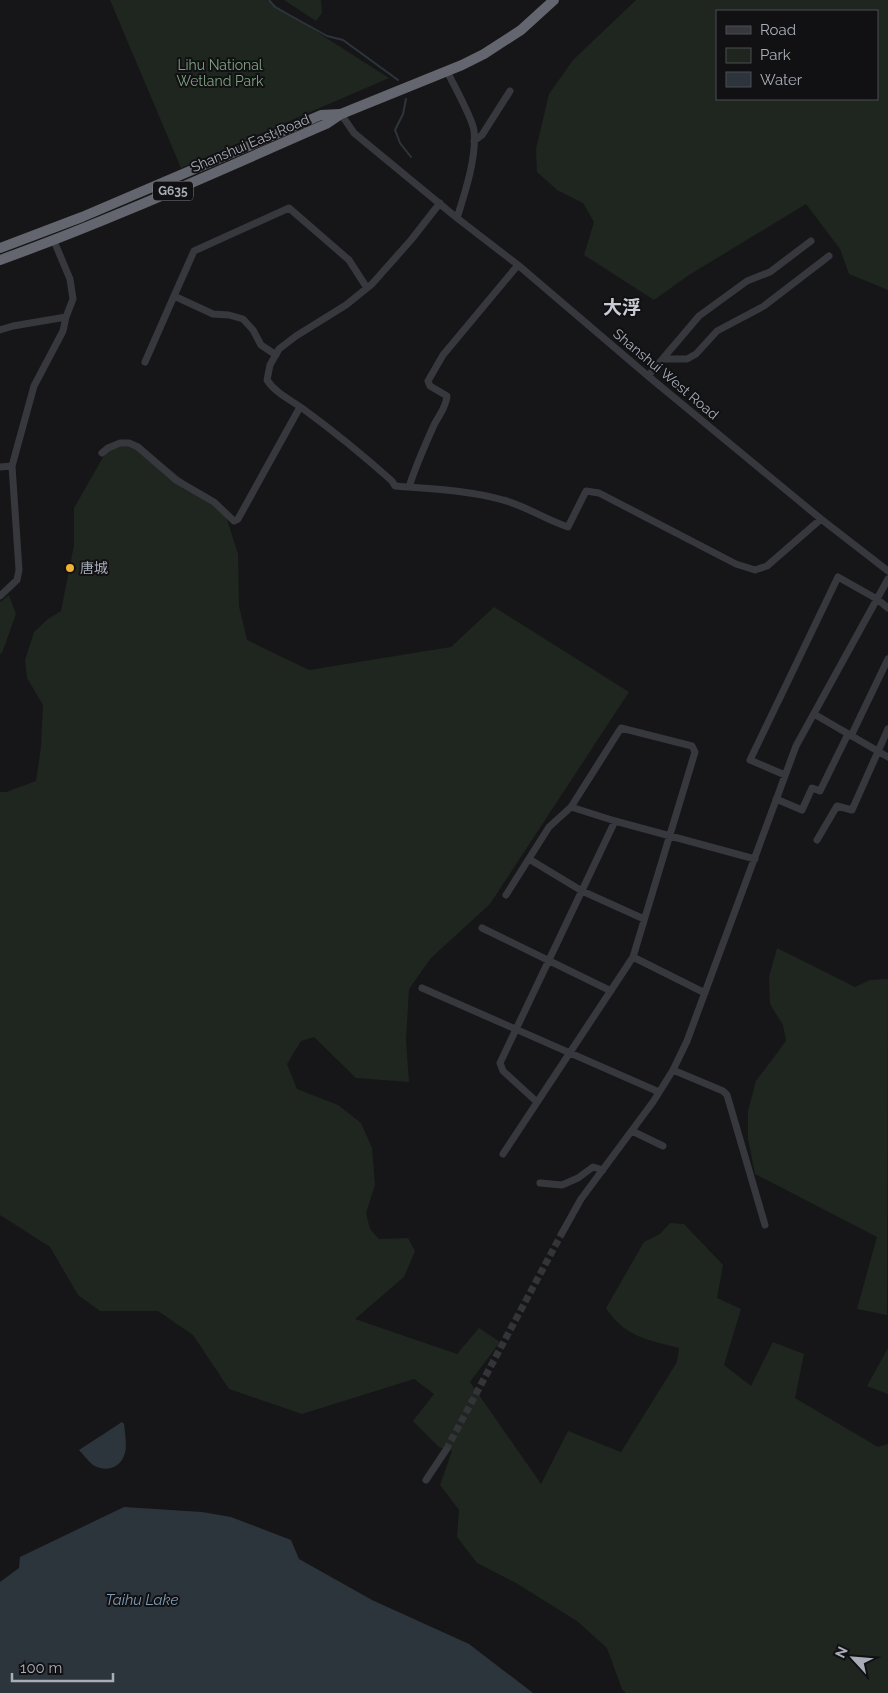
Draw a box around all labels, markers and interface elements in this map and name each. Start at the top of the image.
legend [716,10,878,100]
text: Road [760,21,796,39]
text: Park [760,46,791,64]
park label: Lihu National Wetland Park [176,57,264,89]
text: Water [760,71,803,89]
street label: Shanshui East Road [188,111,312,175]
road number: G635 [153,182,193,200]
district label: 大浮 [603,296,641,318]
street label: Shanshui West Road [610,325,722,423]
place label: 唐城 [80,560,108,576]
marker: 唐城 [64,562,76,574]
water label: Taihu Lake [105,1591,179,1609]
north arrow [828,1633,878,1683]
text: N [832,1644,851,1661]
scale bar [12,1650,114,1682]
text: 100 m [20,1659,62,1677]

